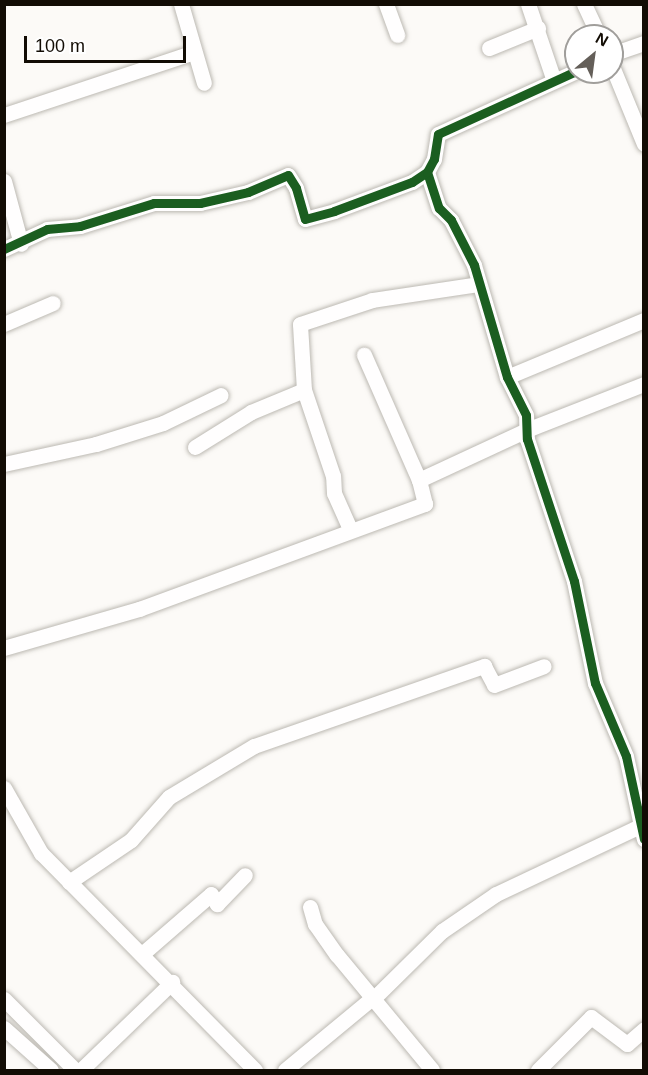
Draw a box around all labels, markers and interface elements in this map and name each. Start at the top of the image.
scale bar [27,24,189,62]
north arrow [564,24,624,84]
text: N [593,29,611,50]
text: 100 m [35,36,85,56]

